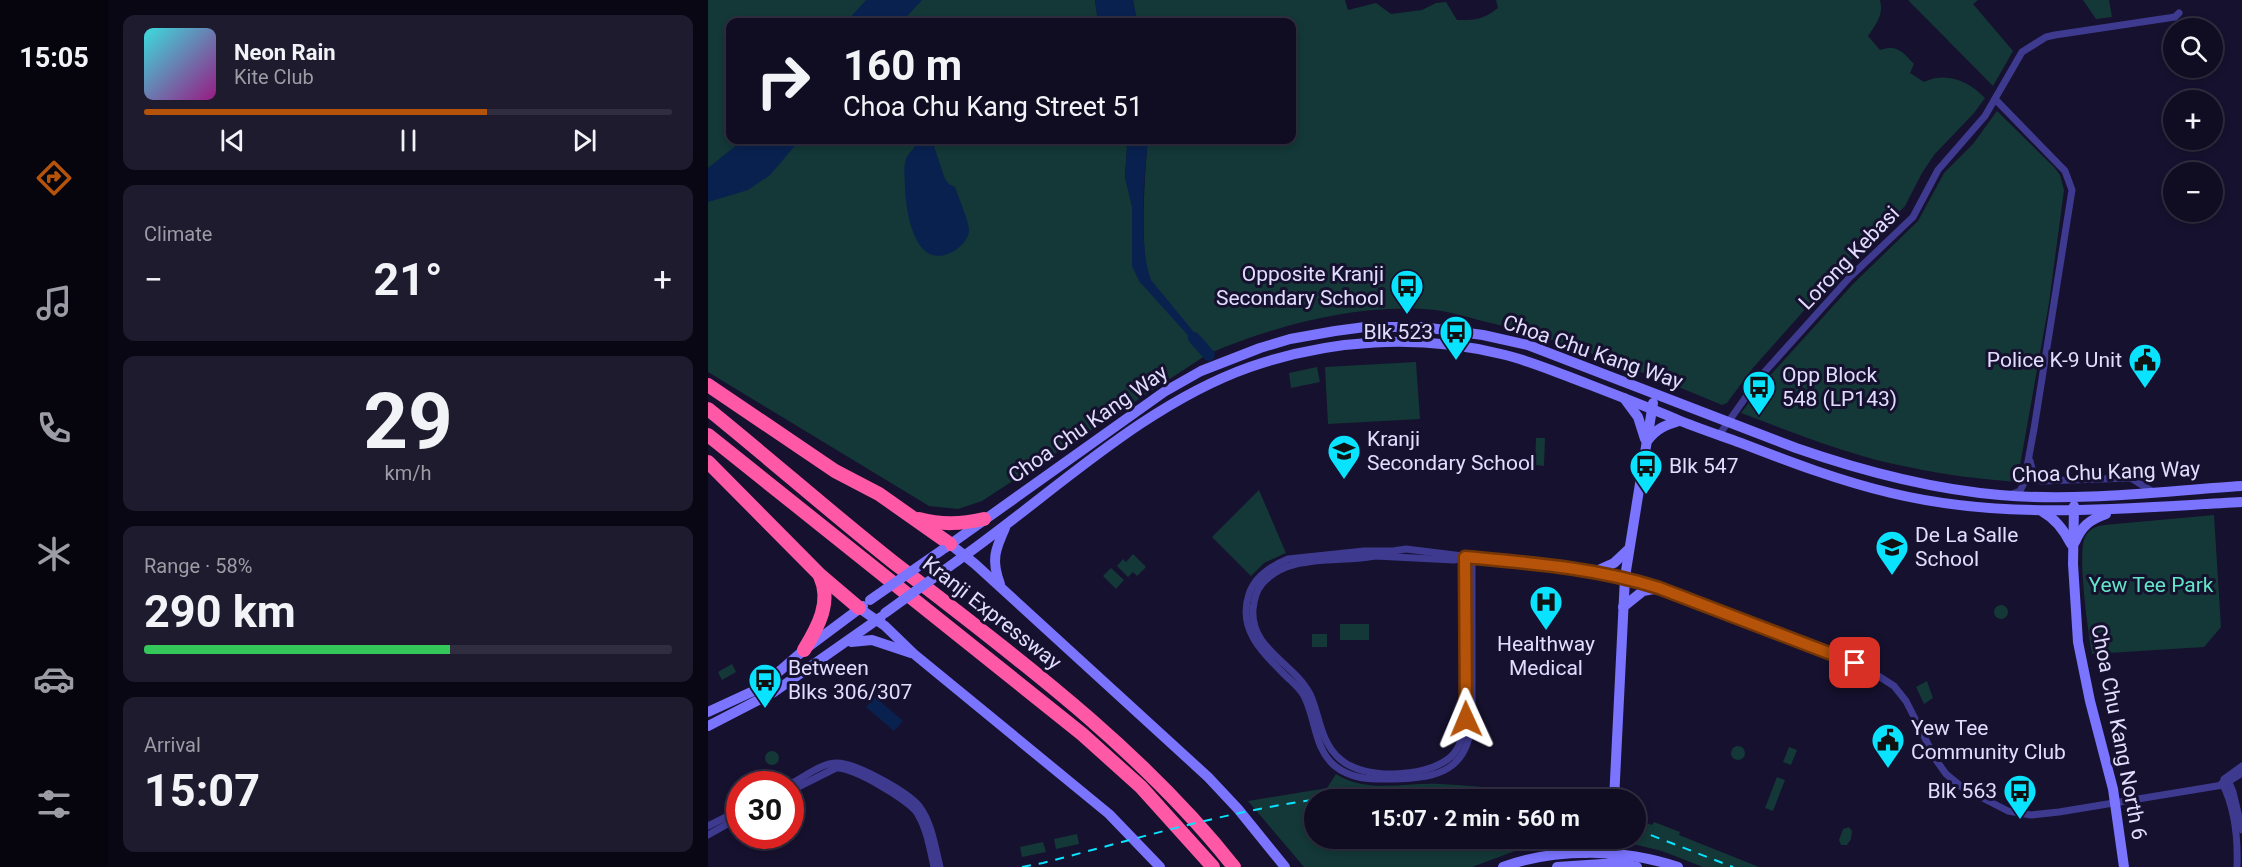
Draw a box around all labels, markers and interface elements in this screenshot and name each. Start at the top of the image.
map controls [2163,18,2223,222]
button: search [2163,18,2223,78]
text: Neon Rain [234,40,336,65]
text: 160 m [843,41,962,90]
text: 15:05 [19,42,89,74]
icon: right [744,42,822,120]
text: Kite Club [234,65,314,89]
button: + [2163,90,2223,150]
text: Choa Chu Kang Street 51 [843,91,1143,123]
icon: previous [216,124,249,157]
icon: pause [392,124,425,157]
icon: next [568,124,601,157]
icon: directions [33,157,75,199]
button: − [2163,162,2223,222]
street label: Lorong Kebasi [1794,201,1904,315]
text: Climate [144,222,212,246]
text: 21° [373,253,443,306]
text: − [144,260,163,299]
text: + [653,260,672,299]
place label: Opposite Kranji Secondary School [1216,262,1384,310]
bus stop icon: Opposite Kranji Secondary School [1389,268,1425,315]
icon: music [33,282,75,324]
street label: Choa Chu Kang Way [1500,310,1686,394]
bus stop icon: Blk 523 [1438,314,1474,361]
place label: Blk 523 [1364,320,1433,344]
public building icon: Police K-9 Unit [2127,342,2163,389]
place label: Police K-9 Unit [1987,348,2122,372]
street label: Choa Chu Kang Way [1004,360,1172,488]
place label: Opp Block 548 (LP143) [1782,363,1897,411]
bus stop icon: Opp Block 548 (LP143) [1741,369,1777,416]
text: 29 [363,376,453,467]
icon: phone [33,407,75,449]
place label: Kranji Secondary School [1367,427,1535,475]
school or university icon: Kranji Secondary School [1326,433,1362,480]
bus stop icon: Blk 547 [1628,448,1664,495]
place label: Blk 547 [1669,454,1738,478]
street label: Choa Chu Kang Way [2011,457,2201,487]
text: km/h [385,461,431,485]
place label: De La Salle School [1915,523,2018,571]
school or university icon: De La Salle School [1874,529,1910,576]
icon: climate [33,533,75,575]
street label: Kranji Expressway [918,551,1066,675]
text: Range · 58% [144,554,252,578]
park label: Yew Tee Park [2089,573,2214,597]
hospital icon: Healthway Medical [1528,584,1564,631]
text: 290 km [144,585,296,638]
street label: Choa Chu Kang North 6 [2086,622,2152,842]
place label: Healthway Medical [1497,632,1595,680]
pin [1829,637,1880,688]
icon: arrive [1838,646,1871,679]
place label: Between Blks 306/307 [788,656,912,704]
icon: car [33,658,75,700]
bus stop icon: Between Blks 306/307 [747,662,783,709]
position arrow [1434,687,1498,751]
place label: Yew Tee Community Club [1911,716,2066,764]
public building icon: Yew Tee Community Club [1870,722,1906,769]
text: Arrival [144,733,201,757]
text: 15:07 [144,764,260,817]
speed limit sign: 30 [726,771,804,849]
bus stop icon: Blk 563 [2002,773,2038,820]
place label: Blk 563 [1928,779,1997,803]
icon: filters [33,783,75,825]
text: 15:07 · 2 min · 560 m [1370,806,1580,831]

